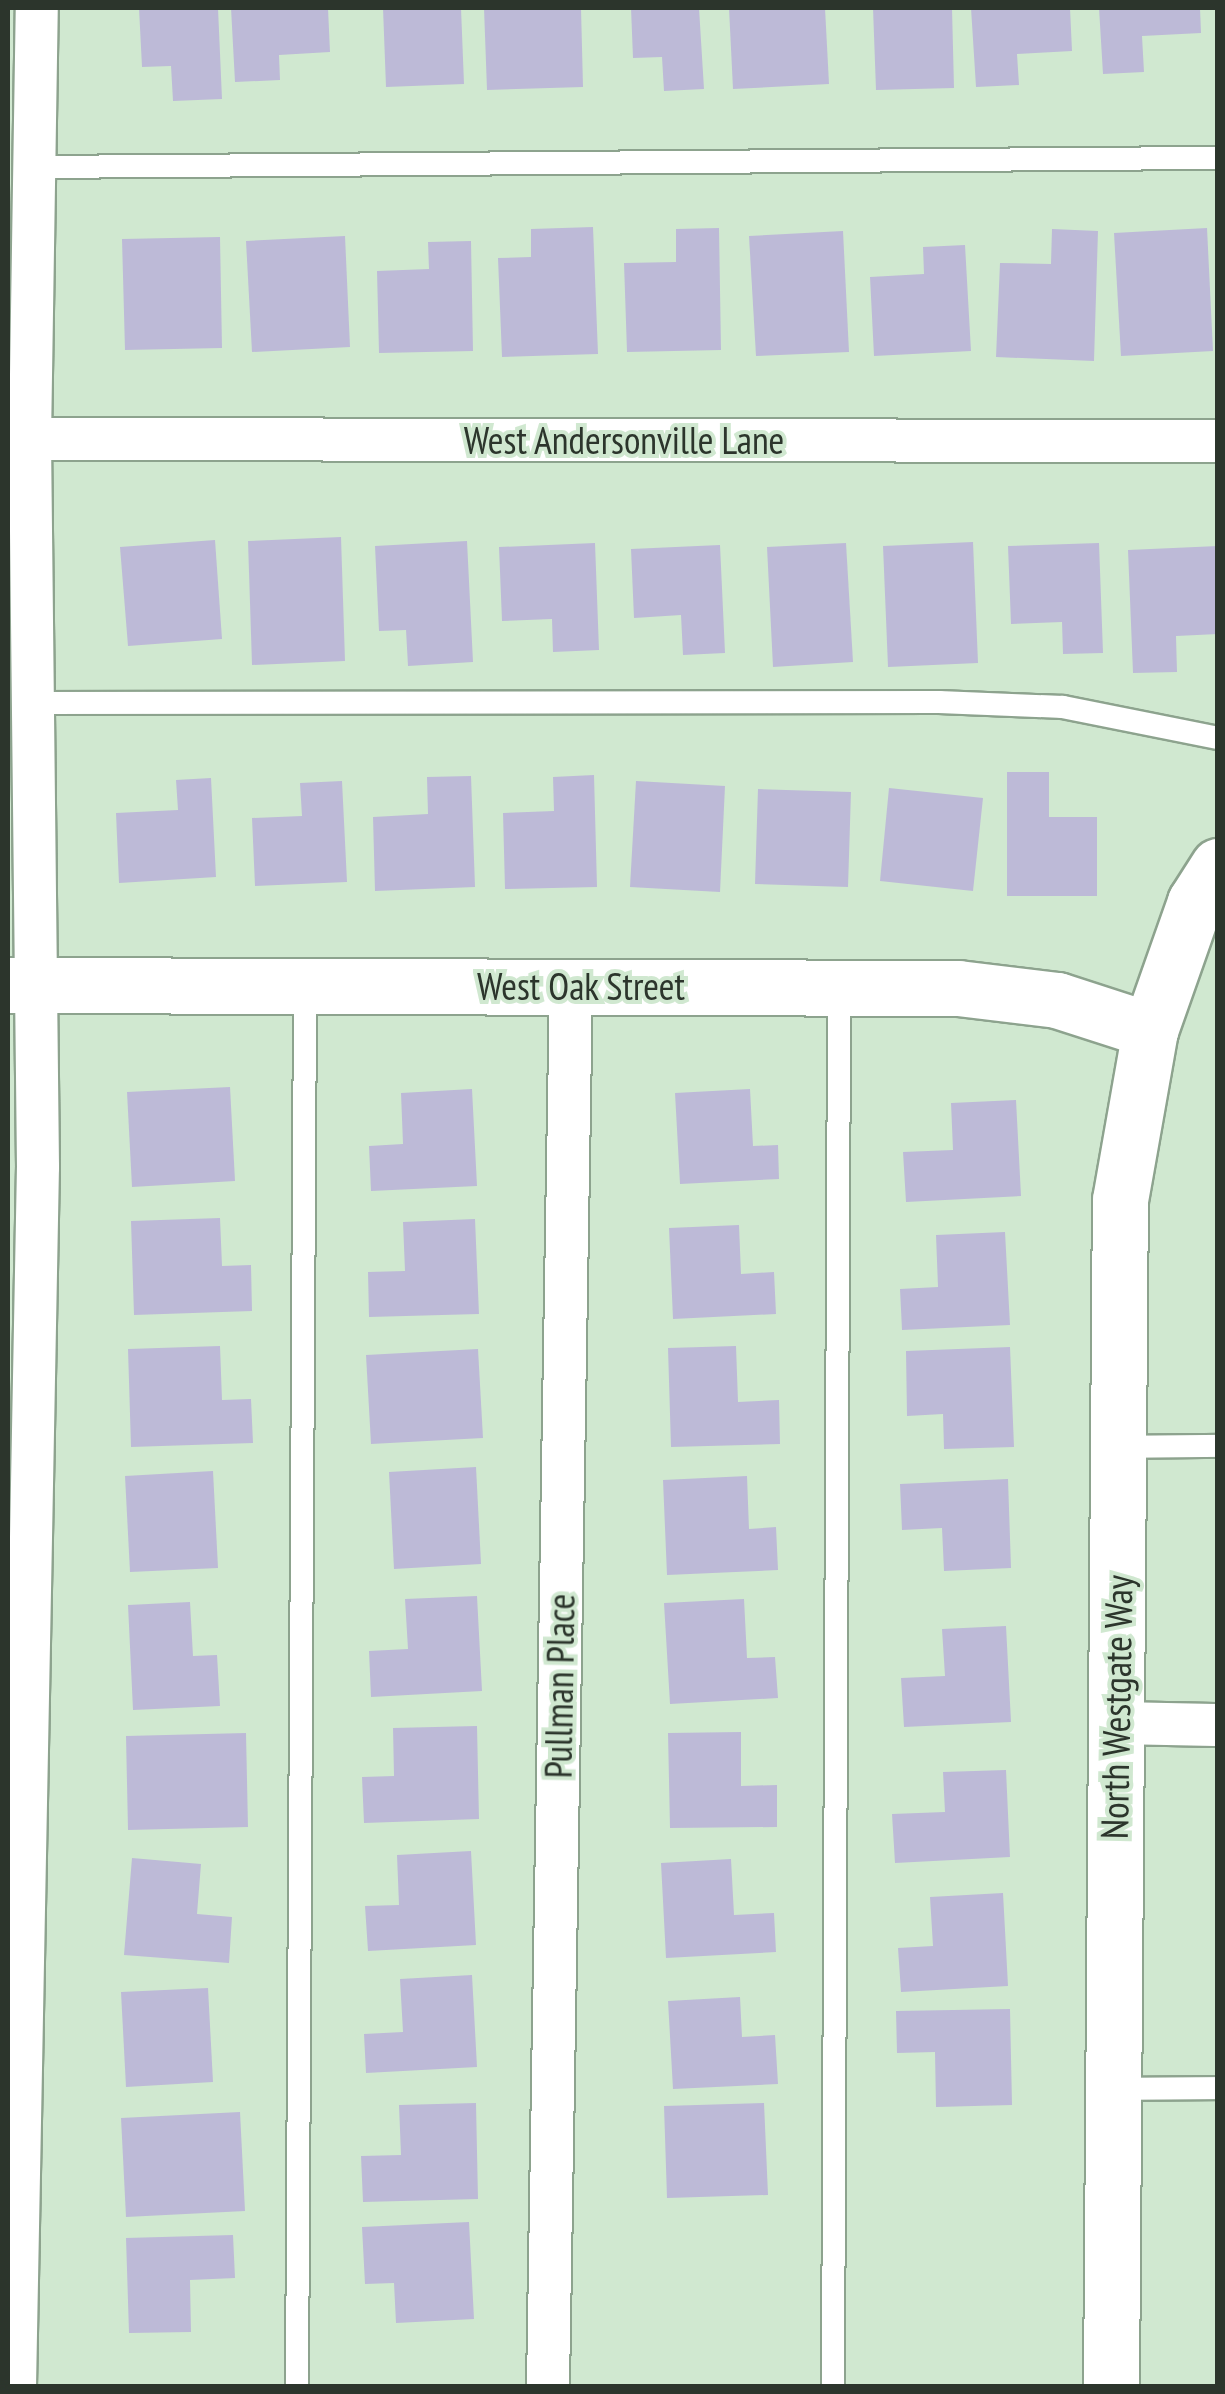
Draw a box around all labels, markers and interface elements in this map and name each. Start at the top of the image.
street label: West Andersonville Lane [463,417,785,463]
street label: West Oak Street [477,963,685,1009]
street label: North Westgate Way [1091,1574,1141,1840]
street label: Pullman Place [535,1593,583,1779]

